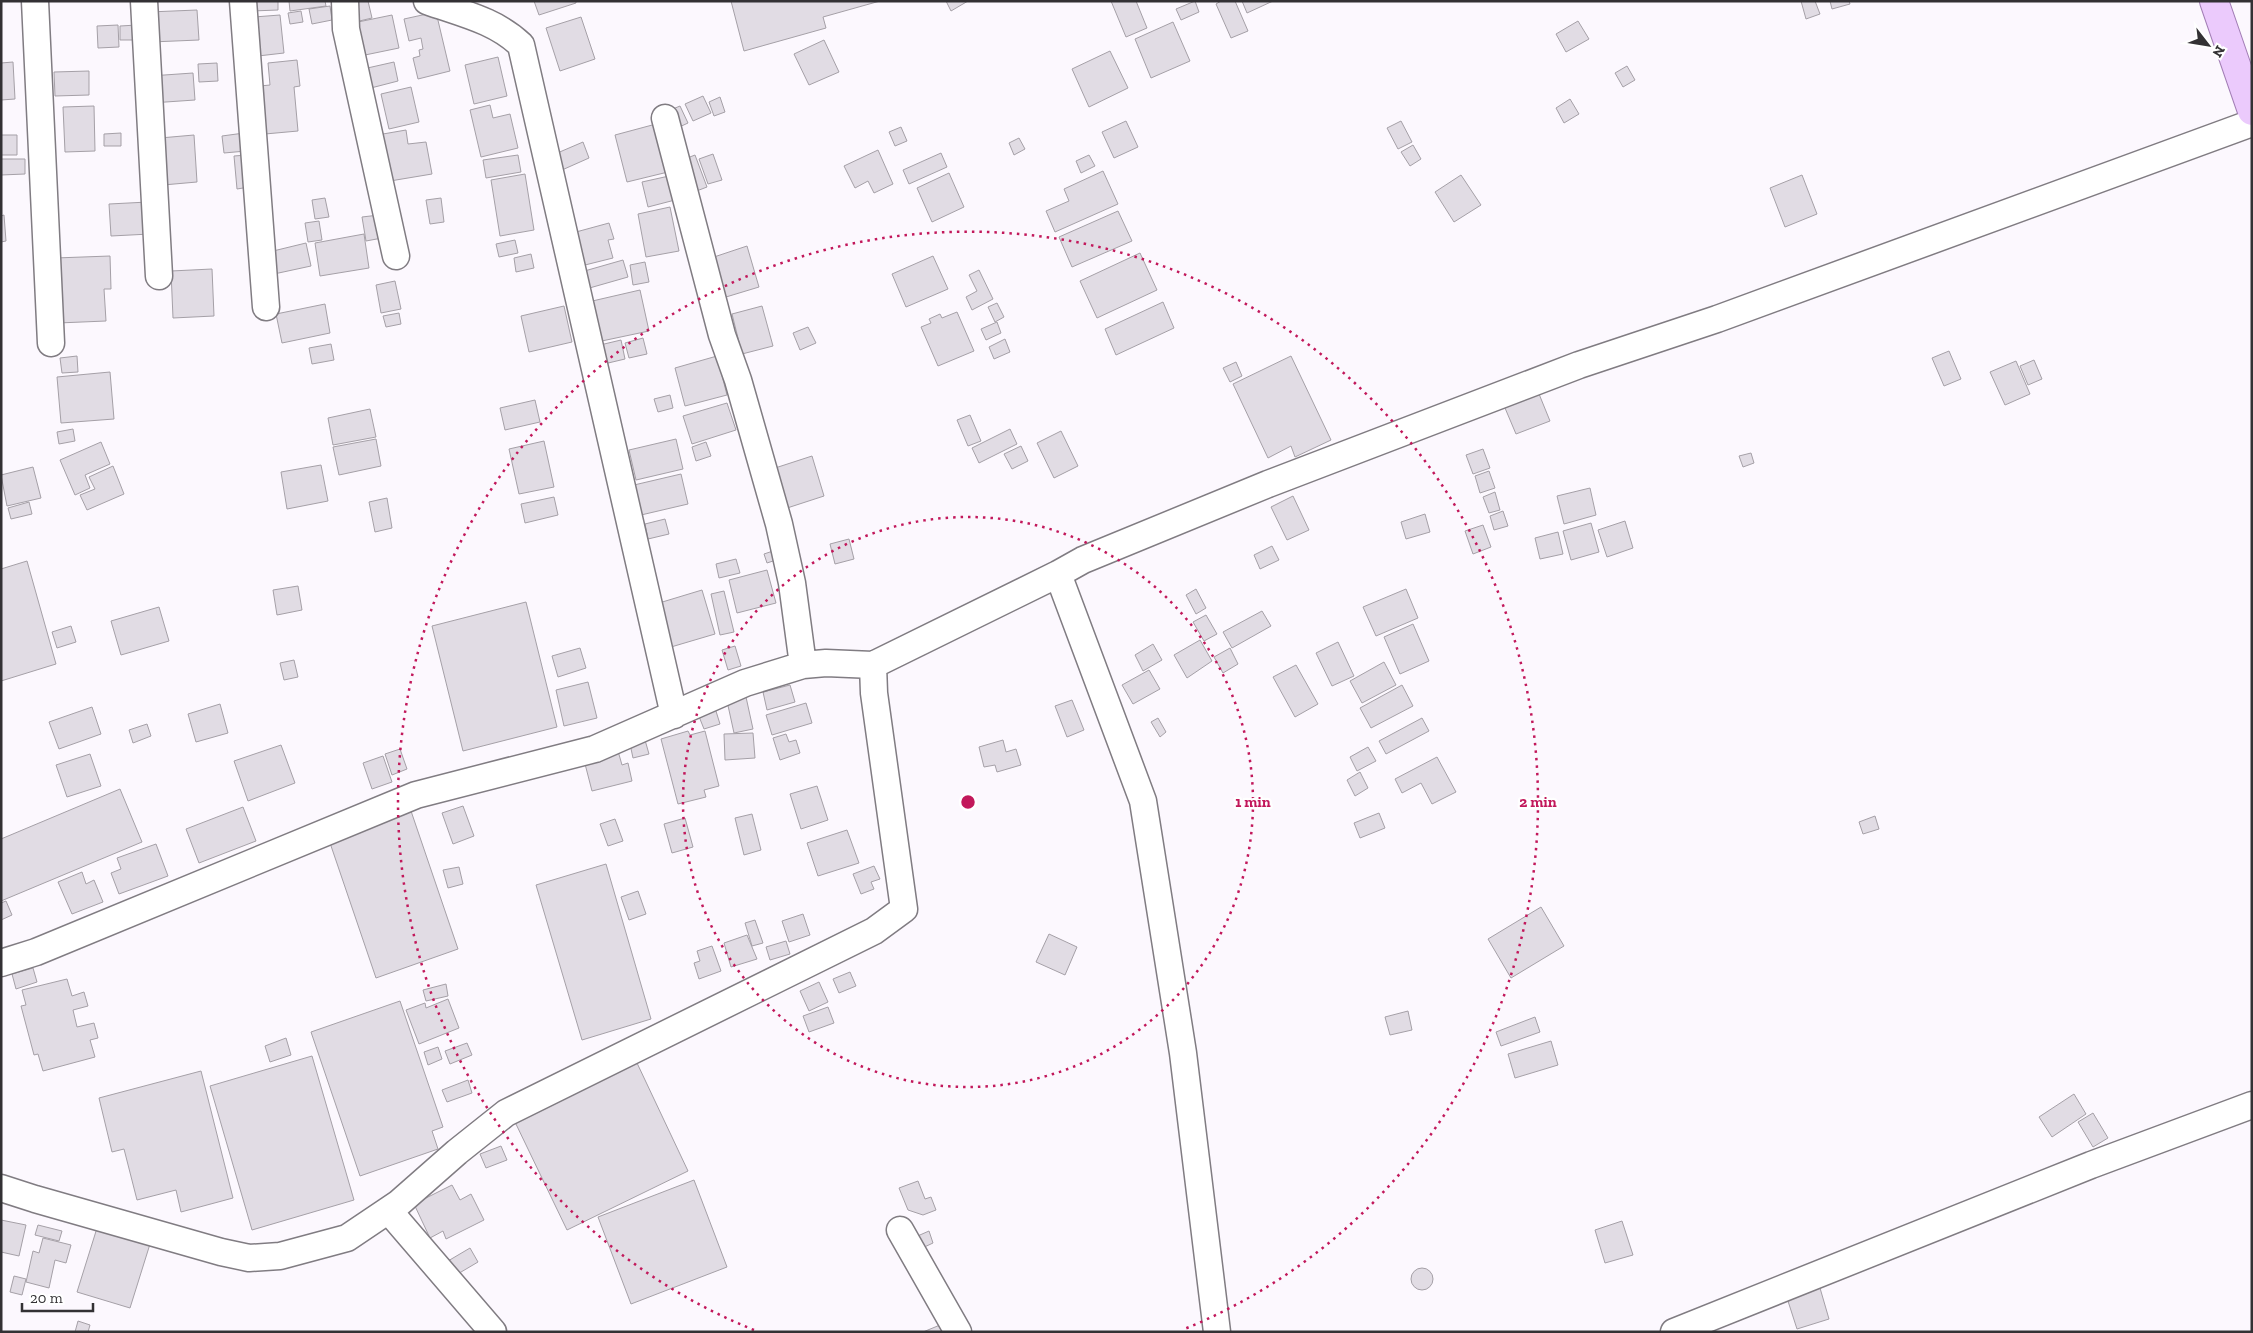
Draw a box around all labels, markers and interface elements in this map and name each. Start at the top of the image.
north arrow [2183,20,2233,70]
text: N [2209,42,2229,61]
centre of rings [959,793,977,811]
text: 1 min [1235,793,1271,811]
text: 2 min [1519,793,1557,811]
scale bar [22,1280,94,1312]
text: 20 m [30,1289,63,1307]

